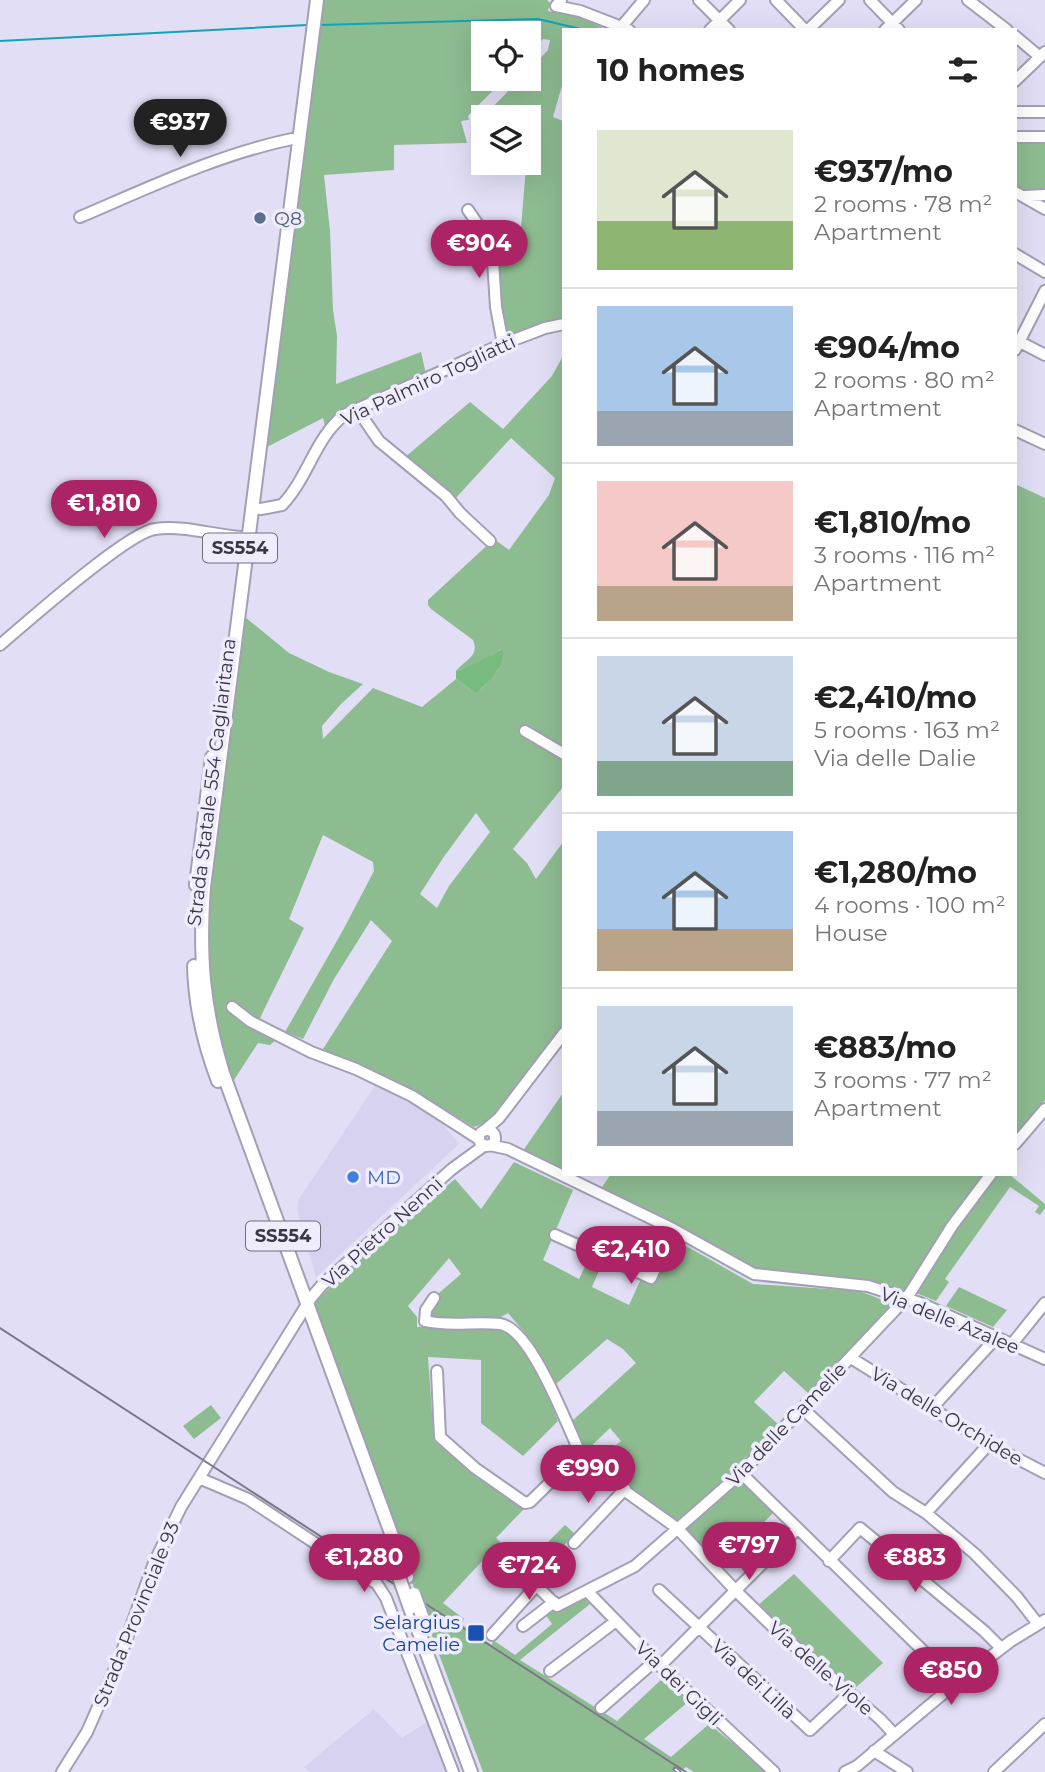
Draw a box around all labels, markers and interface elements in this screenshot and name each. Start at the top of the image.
map controls [471,21,541,175]
button: locate [471,21,541,91]
icon: filters [944,51,982,89]
text: 10 homes [597,52,745,89]
pin: €937 [139,100,221,159]
button: layers [471,105,541,175]
text: €937 [150,108,210,136]
text: €937/mo [814,153,953,190]
icon: home [653,158,737,242]
text: 2 rooms · 78 m² [814,190,992,218]
place label: Q8 [274,207,302,230]
marker: Q8 [252,210,268,226]
text: Apartment [814,218,942,246]
pin: €904 [438,220,520,280]
text: €904 [447,229,511,257]
text: €904/mo [814,329,960,366]
street label: Via Palmiro Togliatti [337,330,519,431]
icon: home [653,334,737,418]
text: 2 rooms · 80 m² [814,366,995,394]
text: Apartment [814,394,942,422]
pin: €1,810 [47,480,161,540]
text: €1,810 [67,489,141,517]
text: €1,810/mo [814,504,971,541]
icon: home [653,509,737,593]
road number: SS554 [203,534,277,562]
text: 3 rooms · 116 m² [814,541,995,569]
text: Apartment [814,569,942,597]
street label: Strada Statale 554 Cagliaritana [182,637,241,927]
text: €2,410/mo [814,679,977,716]
icon: home [653,684,737,768]
text: 5 rooms · 163 m² [814,716,1000,744]
text: Via delle Dalie [814,744,976,772]
text: €1,280/mo [814,854,977,891]
icon: home [653,859,737,943]
text: 4 rooms · 100 m² [814,891,1006,919]
text: House [814,919,888,947]
text: €883/mo [814,1029,956,1066]
icon: home [653,1034,737,1118]
text: 3 rooms · 77 m² [814,1066,992,1094]
text: Apartment [814,1094,942,1122]
place label: MD [367,1166,401,1189]
marker: MD [345,1169,361,1185]
street label: Via Pietro Nenni [317,1172,447,1292]
road number: SS554 [246,1222,320,1251]
pin: €2,410 [574,1226,688,1286]
text: €2,410 [592,1235,670,1263]
street label: Via delle Azalee [877,1282,1023,1359]
street label: Via delle Camelie [721,1358,851,1491]
street label: Via delle Orchidee [867,1362,1027,1471]
pin: €990 [547,1446,629,1505]
text: €990 [556,1454,620,1482]
street label: Strada Provinciale 93 [89,1518,184,1710]
pin: €797 [708,1522,790,1582]
text: €797 [718,1531,780,1559]
pin: €1,280 [307,1534,421,1594]
pin: €883 [874,1534,956,1594]
pin: €724 [488,1542,570,1602]
text: €1,280 [325,1543,403,1571]
text: €883 [884,1543,946,1571]
text: €724 [498,1551,560,1579]
place label: Selargius Camelie [373,1611,460,1656]
street label: Via delle Viole [763,1616,878,1720]
marker: Selargius Camelie [466,1623,486,1643]
street label: Via dei Lillà [707,1635,800,1724]
street label: Via dei Gigli [630,1636,727,1730]
pin: €850 [910,1648,992,1707]
text: €850 [920,1656,982,1684]

